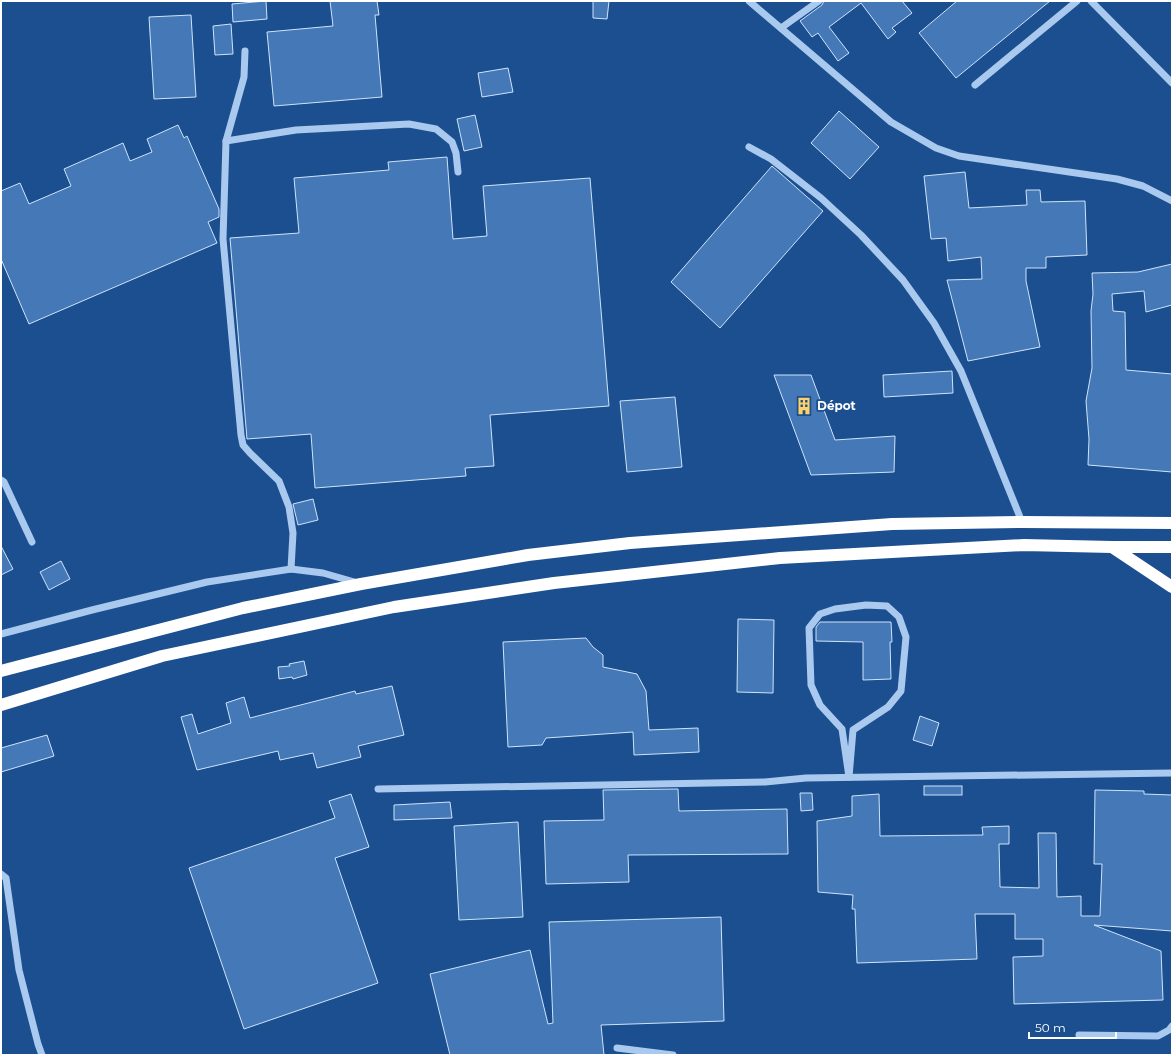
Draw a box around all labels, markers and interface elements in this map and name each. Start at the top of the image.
building icon: Dépot [794,396,814,416]
place label: Dépot [817,398,857,413]
scale bar [1029,1014,1116,1040]
text: 50 m [1035,1020,1066,1035]

